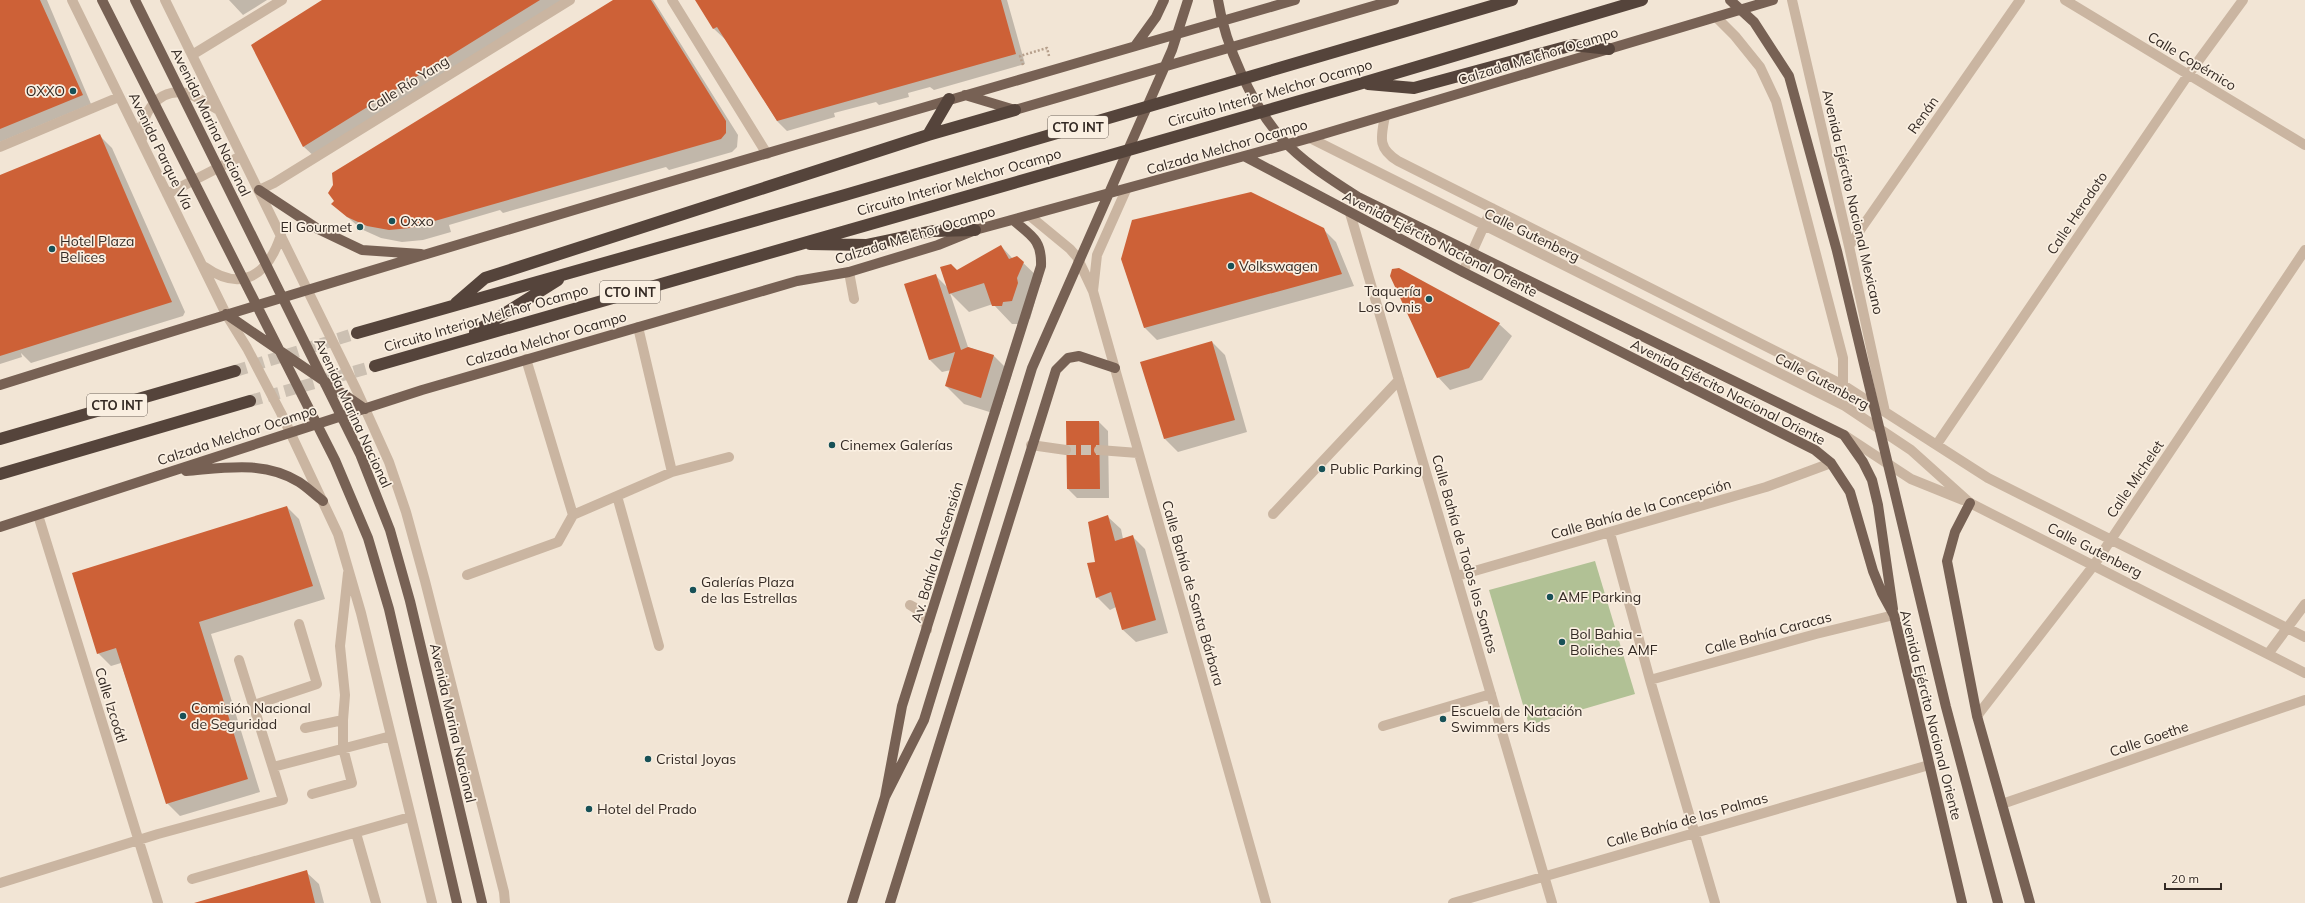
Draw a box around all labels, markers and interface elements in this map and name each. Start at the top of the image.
street label: Calzada Melchor Ocampo [1456,23,1620,89]
street label: Calle Copérnico [2144,27,2240,95]
street label: Avenida Marina Nacional [167,45,255,199]
street label: Calle Río Yang [364,52,452,116]
street label: Circuito Interior Melchor Ocampo [1166,55,1374,131]
place label: OXXO [26,82,65,100]
marker: OXXO [68,86,78,96]
street label: Avenida Ejército Nacional Mexicano [1818,88,1888,316]
street label: Avenida Parque Vía [125,89,197,213]
street label: Renán [1904,93,1942,137]
street label: Calzada Melchor Ocampo [1144,115,1310,179]
road number: CTO INT [1048,116,1108,138]
street label: Circuito Interior Melchor Ocampo [855,144,1063,220]
street label: Calle Herodoto [2043,168,2111,258]
street label: Avenida Ejército Nacional Oriente [1340,187,1540,301]
street label: Calzada Melchor Ocampo [833,202,997,268]
street label: Calle Gutenberg [1481,204,1583,266]
place label: Oxxo [400,212,434,230]
marker: Oxxo [387,216,397,226]
place label: El Gourmet [281,218,352,236]
marker: El Gourmet [355,222,365,232]
place label: Hotel Plaza Belices [60,232,135,266]
marker: Hotel Plaza Belices [47,244,57,254]
place label: Volkswagen [1239,257,1318,275]
marker: Volkswagen [1226,261,1236,271]
street label: Circuito Interior Melchor Ocampo [382,280,590,356]
road number: CTO INT [600,281,660,303]
place label: Taquería Los Ovnis [1358,282,1421,316]
marker: Taquería Los Ovnis [1424,294,1434,304]
street label: Calzada Melchor Ocampo [463,307,629,371]
street label: Avenida Marina Nacional [310,335,396,491]
street label: Avenida Ejército Nacional Oriente [1628,335,1828,449]
street label: Calle Gutenberg [1772,349,1872,413]
road number: CTO INT [87,394,147,416]
street label: Calzada Melchor Ocampo [155,401,319,469]
place label: Cinemex Galerías [840,436,953,454]
street label: Calle Michelet [2102,437,2168,521]
marker: Cinemex Galerías [827,440,837,450]
street label: Calle Bahía de Todos los Santos [1428,452,1502,656]
place label: Public Parking [1330,460,1422,478]
marker: Public Parking [1317,464,1327,474]
street label: Calle Bahía de la Concepción [1549,475,1733,543]
street label: Av. Bahía la Ascensión [907,479,967,625]
street label: Calle Bahía de Santa Bárbara [1158,498,1228,688]
street label: Calle Gutenberg [2045,518,2145,582]
place label: Galerías Plaza de las Estrellas [701,573,798,607]
marker: Galerías Plaza de las Estrellas [688,585,698,595]
place label: AMF Parking [1558,588,1641,606]
marker: AMF Parking [1545,592,1555,602]
street label: Calle Bahía Caracas [1703,607,1833,659]
street label: Avenida Ejército Nacional Oriente [1896,608,1966,822]
place label: Bol Bahia - Boliches AMF [1570,625,1658,659]
marker: Bol Bahia - Boliches AMF [1557,637,1567,647]
street label: Avenida Marina Nacional [426,642,480,804]
street label: Calle Izcoátl [91,665,131,745]
place label: Comisión Nacional de Seguridad [191,699,311,733]
place label: Escuela de Natación Swimmers Kids [1451,702,1582,736]
marker: Comisión Nacional de Seguridad [178,711,188,721]
marker: Escuela de Natación Swimmers Kids [1438,714,1448,724]
street label: Calle Goethe [2107,717,2191,761]
place label: Cristal Joyas [656,750,736,768]
marker: Cristal Joyas [643,754,653,764]
street label: Calle Bahía de las Palmas [1604,788,1770,852]
place label: Hotel del Prado [597,800,697,818]
marker: Hotel del Prado [584,804,594,814]
scale bar [2165,865,2221,891]
text: 20 m [2171,871,2199,886]

